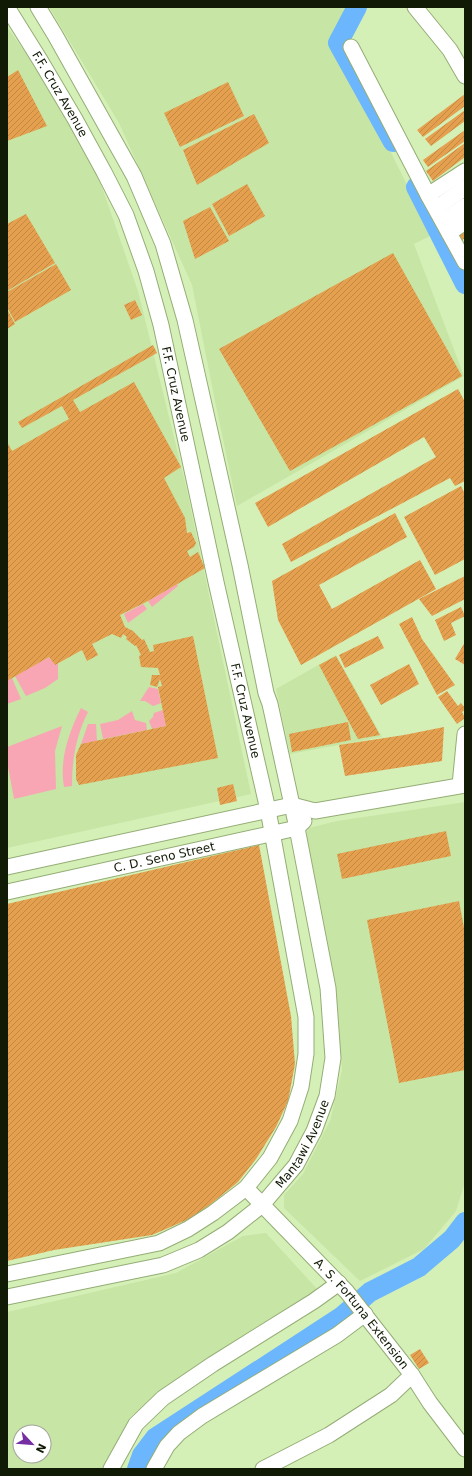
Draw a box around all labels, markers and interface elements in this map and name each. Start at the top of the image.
street label: F.F. Cruz Avenue [29,49,91,140]
street label: F.F. Cruz Avenue [159,345,193,443]
street label: F.F. Cruz Avenue [228,662,263,760]
street label: C. D. Seno Street [112,839,216,875]
street label: Mantawi Avenue [273,1098,332,1191]
street label: A. S. Fortuna Extension [311,1256,412,1372]
north arrow [12,1424,52,1464]
text: N [33,1441,48,1455]

